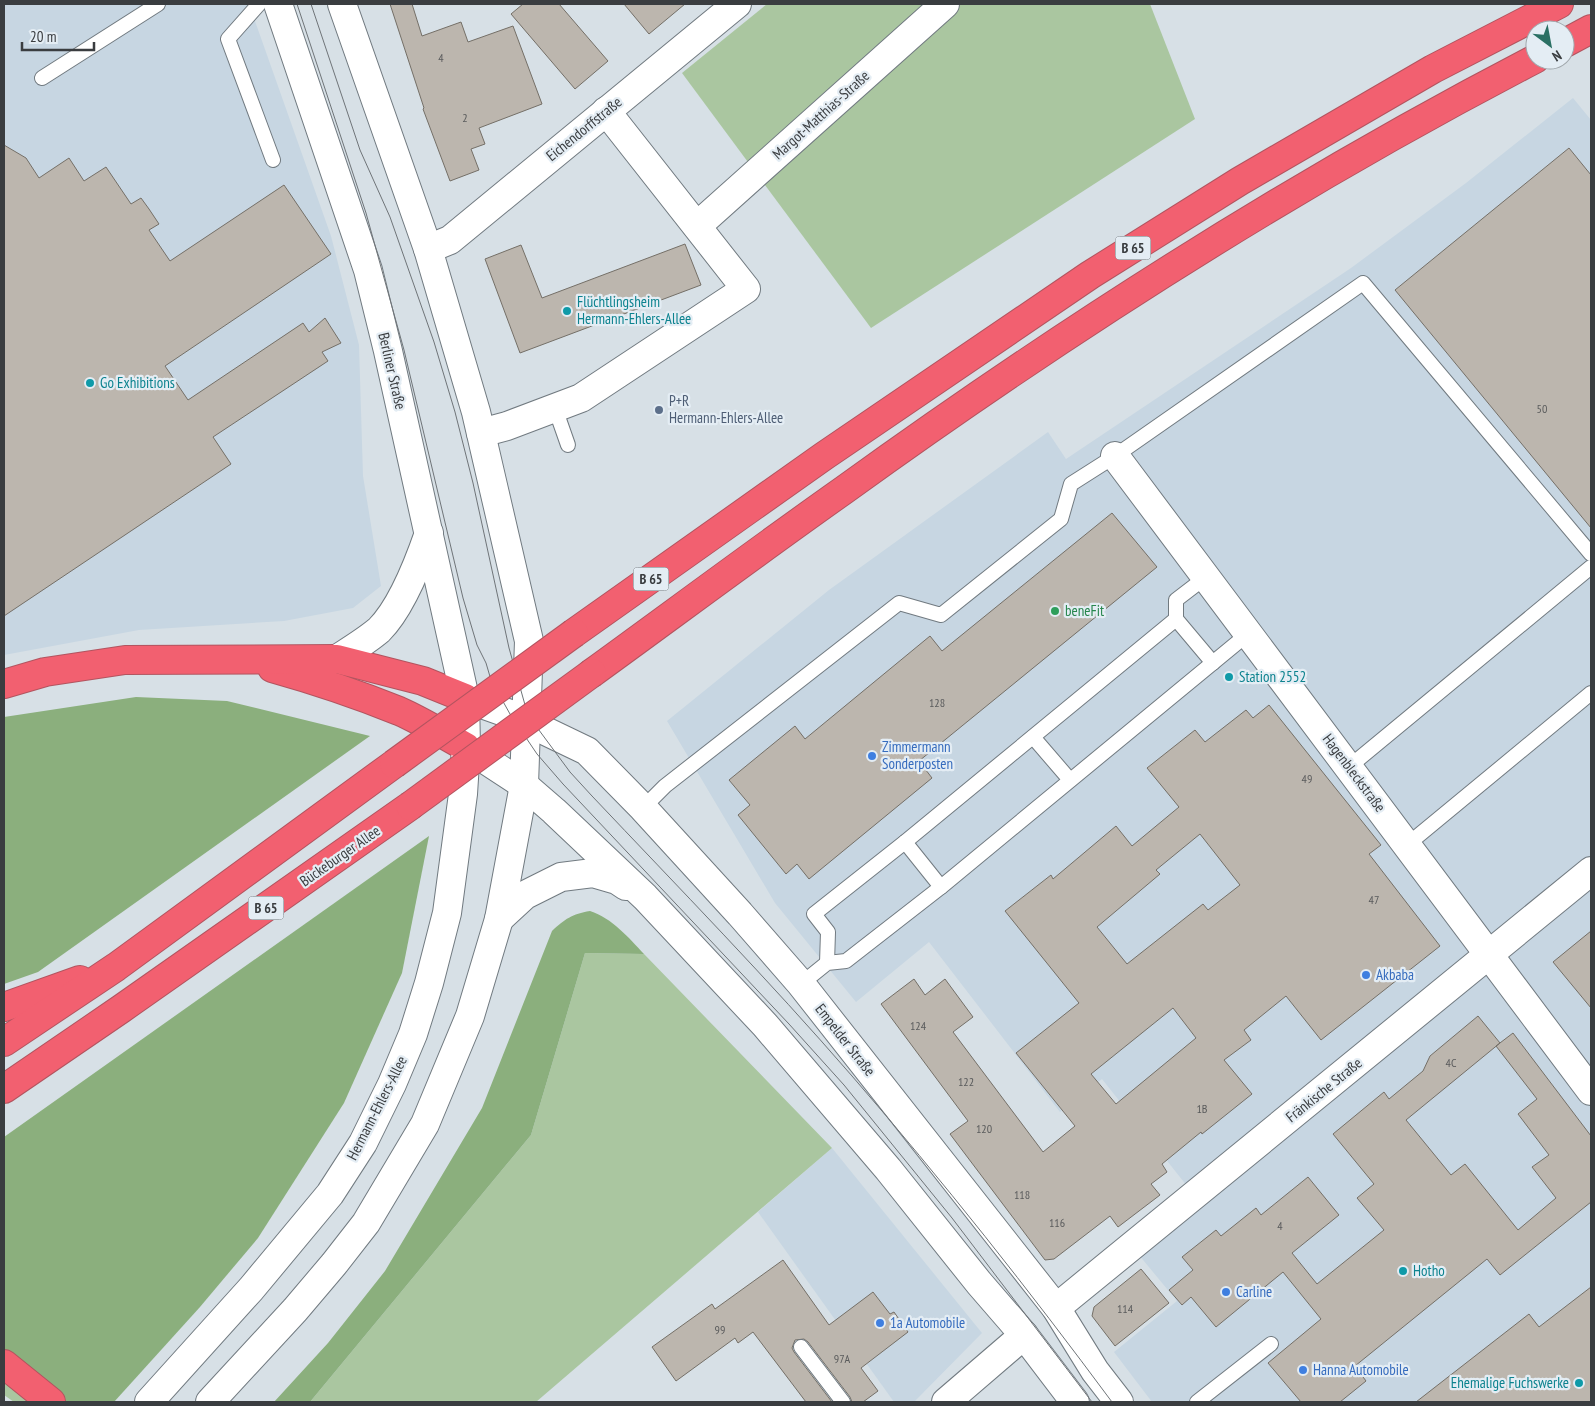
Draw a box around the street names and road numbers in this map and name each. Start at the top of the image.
street label: Margot-Matthias-Straße [768,66,873,163]
street label: Eichendorffstraße [542,92,625,165]
road number: B 65 [1116,237,1150,260]
street label: Berliner Straße [374,331,411,411]
road number: B 65 [634,568,668,590]
street label: Hagenbleckstraße [1319,730,1390,816]
street label: Bückeburger Allee [296,821,384,890]
road number: B 65 [248,896,284,920]
street label: Empelder Straße [811,1000,880,1080]
street label: Hermann-Ehlers-Allee [342,1053,411,1163]
street label: Fränkische Straße [1282,1053,1366,1126]

